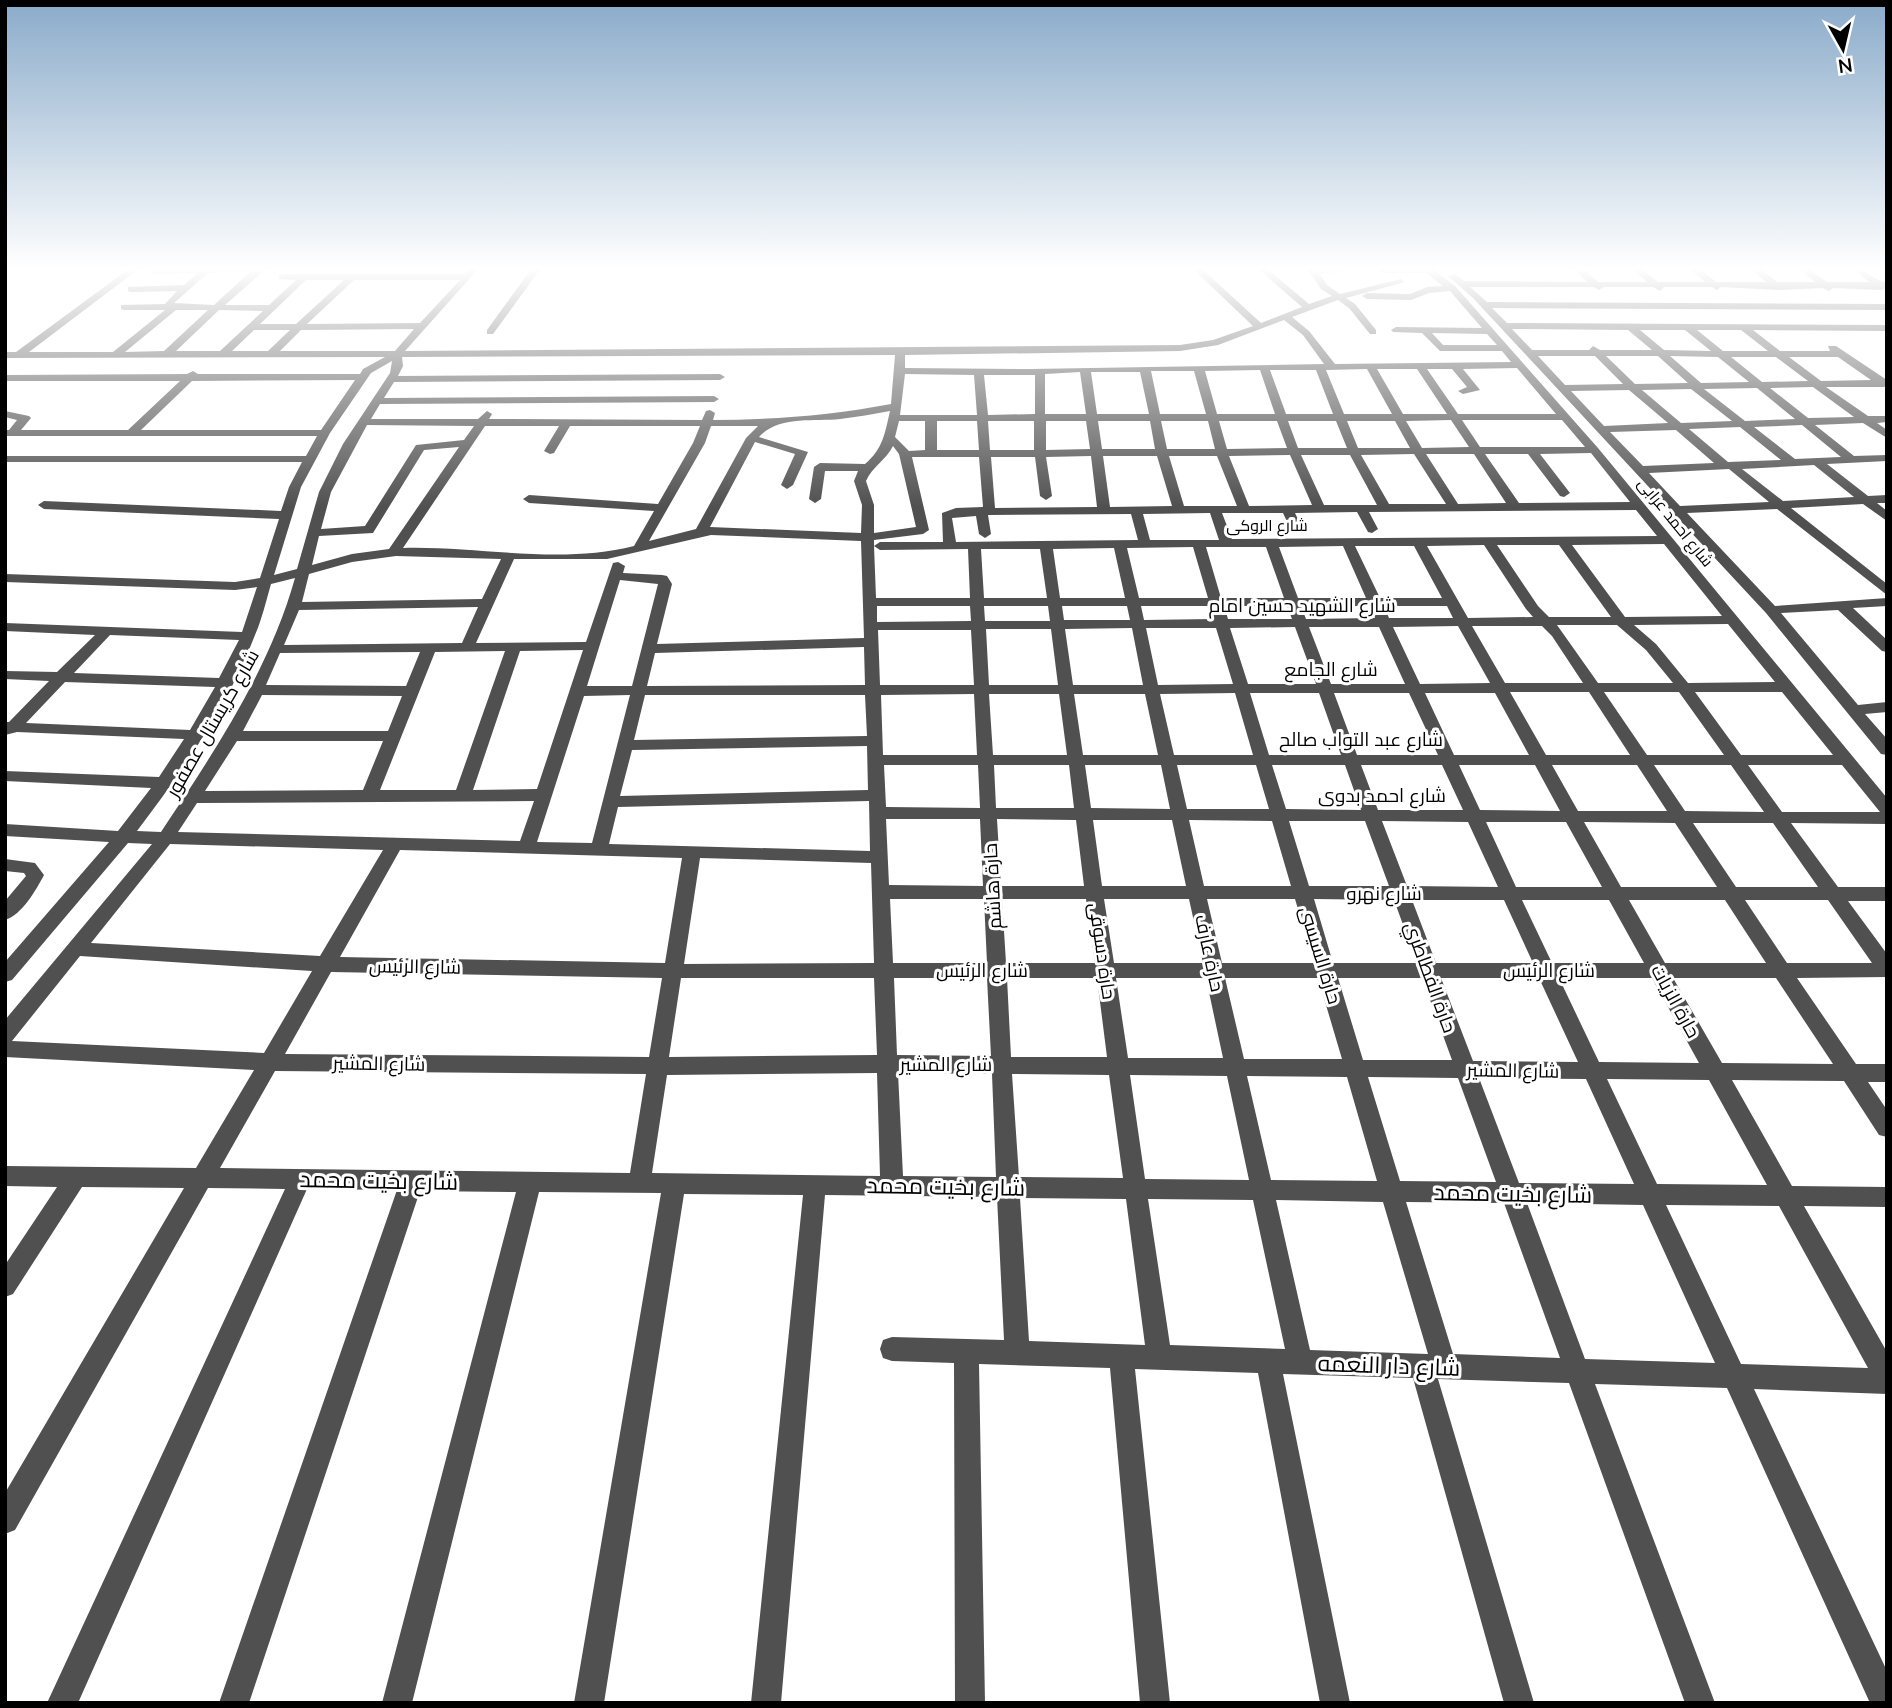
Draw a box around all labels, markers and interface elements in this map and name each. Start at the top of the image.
north arrow [1808,14,1878,84]
text: N [1837,53,1854,79]
street label: شارع احمد عرابى [1632,473,1718,572]
street label: شارع الروكى [1226,515,1308,537]
street label: شارع الشهيد حسين امام [1208,593,1396,619]
street label: شارع كريستال عصفور [159,645,266,803]
street label: شارع الجامع [1284,657,1378,683]
street label: شارع عبد التواب صالح [1279,727,1443,753]
street label: شارع احمد بدوى [1318,783,1446,809]
street label: حارة هاشم [978,842,1008,930]
street label: شارع نهرو [1346,881,1422,907]
street label: حارة دسوقى [1084,901,1122,1001]
street label: حارة السيسى [1295,903,1347,1007]
street label: حارة عارف [1190,912,1230,994]
street label: حارة الفطاطري [1397,918,1462,1037]
street label: شارع الرئيس [369,953,461,981]
street label: شارع الرئيس [936,958,1028,984]
street label: شارع الرئيس [1503,958,1595,984]
street label: حارة الزيات [1646,960,1706,1042]
street label: شارع المشير [331,1050,425,1078]
street label: شارع المشير [899,1052,992,1078]
street label: شارع المشير [1465,1057,1559,1085]
street label: شارع بخيت محمد [299,1164,459,1198]
street label: شارع بخيت محمد [866,1170,1026,1204]
street label: شارع بخيت محمد [1433,1177,1593,1211]
street label: شارع دار النعمه [1317,1348,1461,1384]

